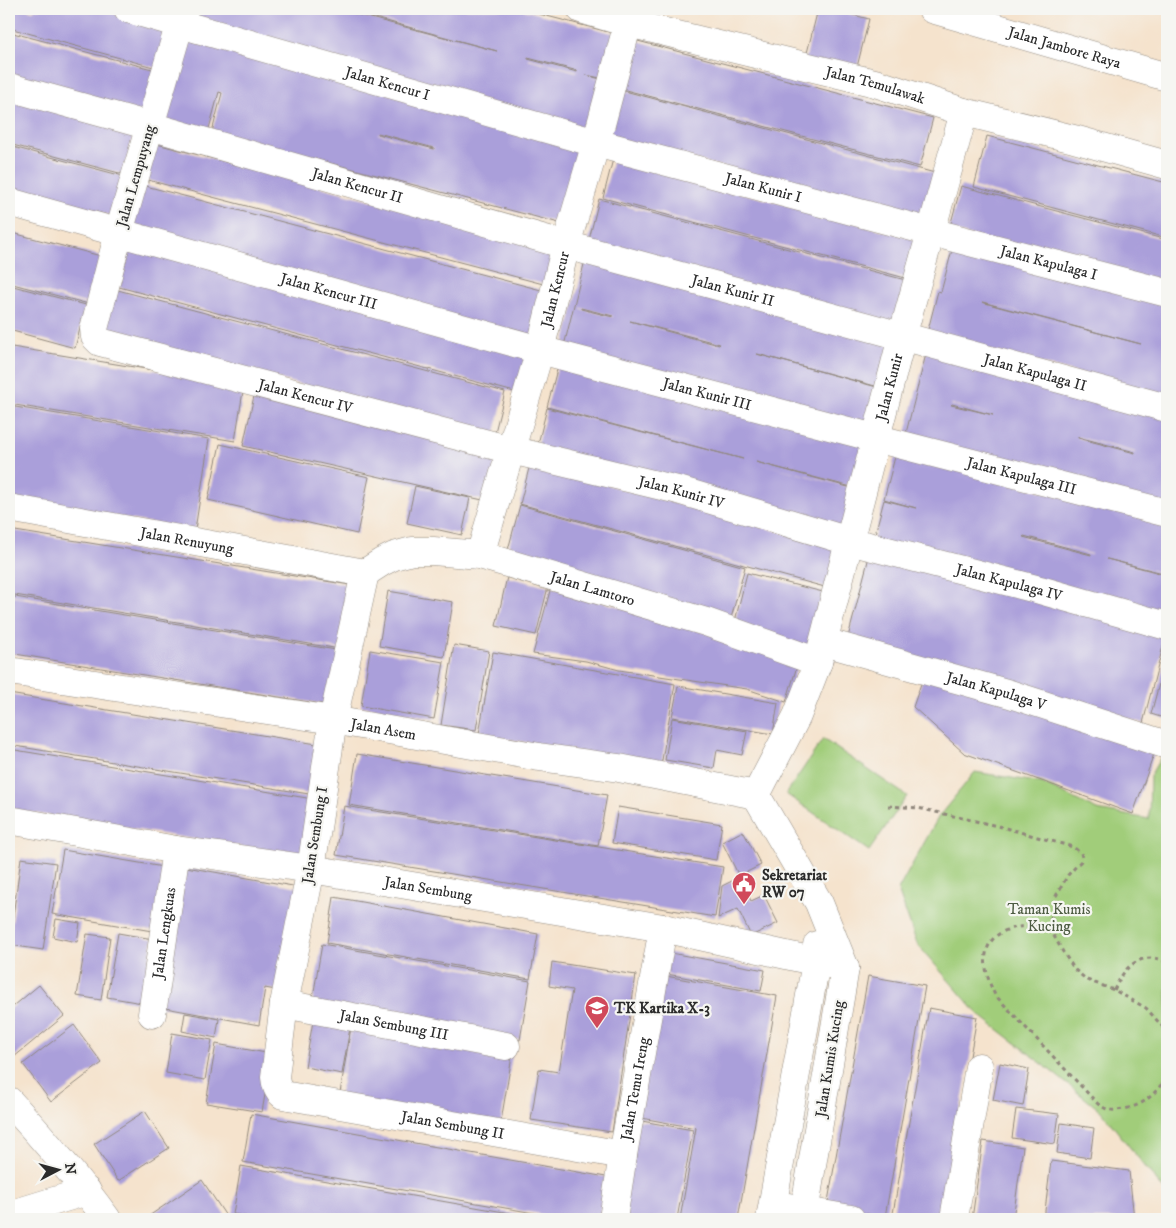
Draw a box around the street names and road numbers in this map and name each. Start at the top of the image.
street label: Jalan Jambore Raya [1004,21,1124,73]
street label: Jalan Temulawak [822,61,928,108]
street label: Jalan Kencur I [341,62,432,104]
street label: Jalan Lempuyang [112,122,160,231]
street label: Jalan Kencur II [308,163,405,207]
street label: Jalan Kunir I [721,168,804,207]
street label: Jalan Kapulaga I [996,240,1099,284]
street label: Jalan Kencur [536,249,574,331]
street label: Jalan Kencur III [276,268,379,314]
street label: Jalan Kunir II [688,270,776,311]
street label: Jalan Kapulaga II [980,349,1089,395]
street label: Jalan Kunir [871,351,907,425]
street label: Jalan Kunir III [659,373,753,415]
street label: Jalan Kencur IV [254,374,355,418]
street label: Jalan Kapulaga III [963,452,1078,499]
street label: Jalan Kunir IV [635,471,727,513]
street label: Jalan Renuyung [137,522,236,558]
street label: Jalan Kapulaga IV [952,559,1065,605]
street label: Jalan Lamtoro [546,566,637,610]
street label: Jalan Kapulaga V [942,667,1049,715]
street label: Jalan Asem [347,714,418,744]
street label: Jalan Sembung I [298,785,332,887]
street label: Jalan Sembung [381,872,474,905]
street label: Jalan Lengkuas [148,886,180,982]
street label: Jalan Kumis Kucing [811,999,849,1121]
street label: Jalan Sembung III [336,1005,450,1044]
street label: Jalan Temu Ireng [616,1035,653,1144]
street label: Jalan Sembung II [398,1106,506,1143]

